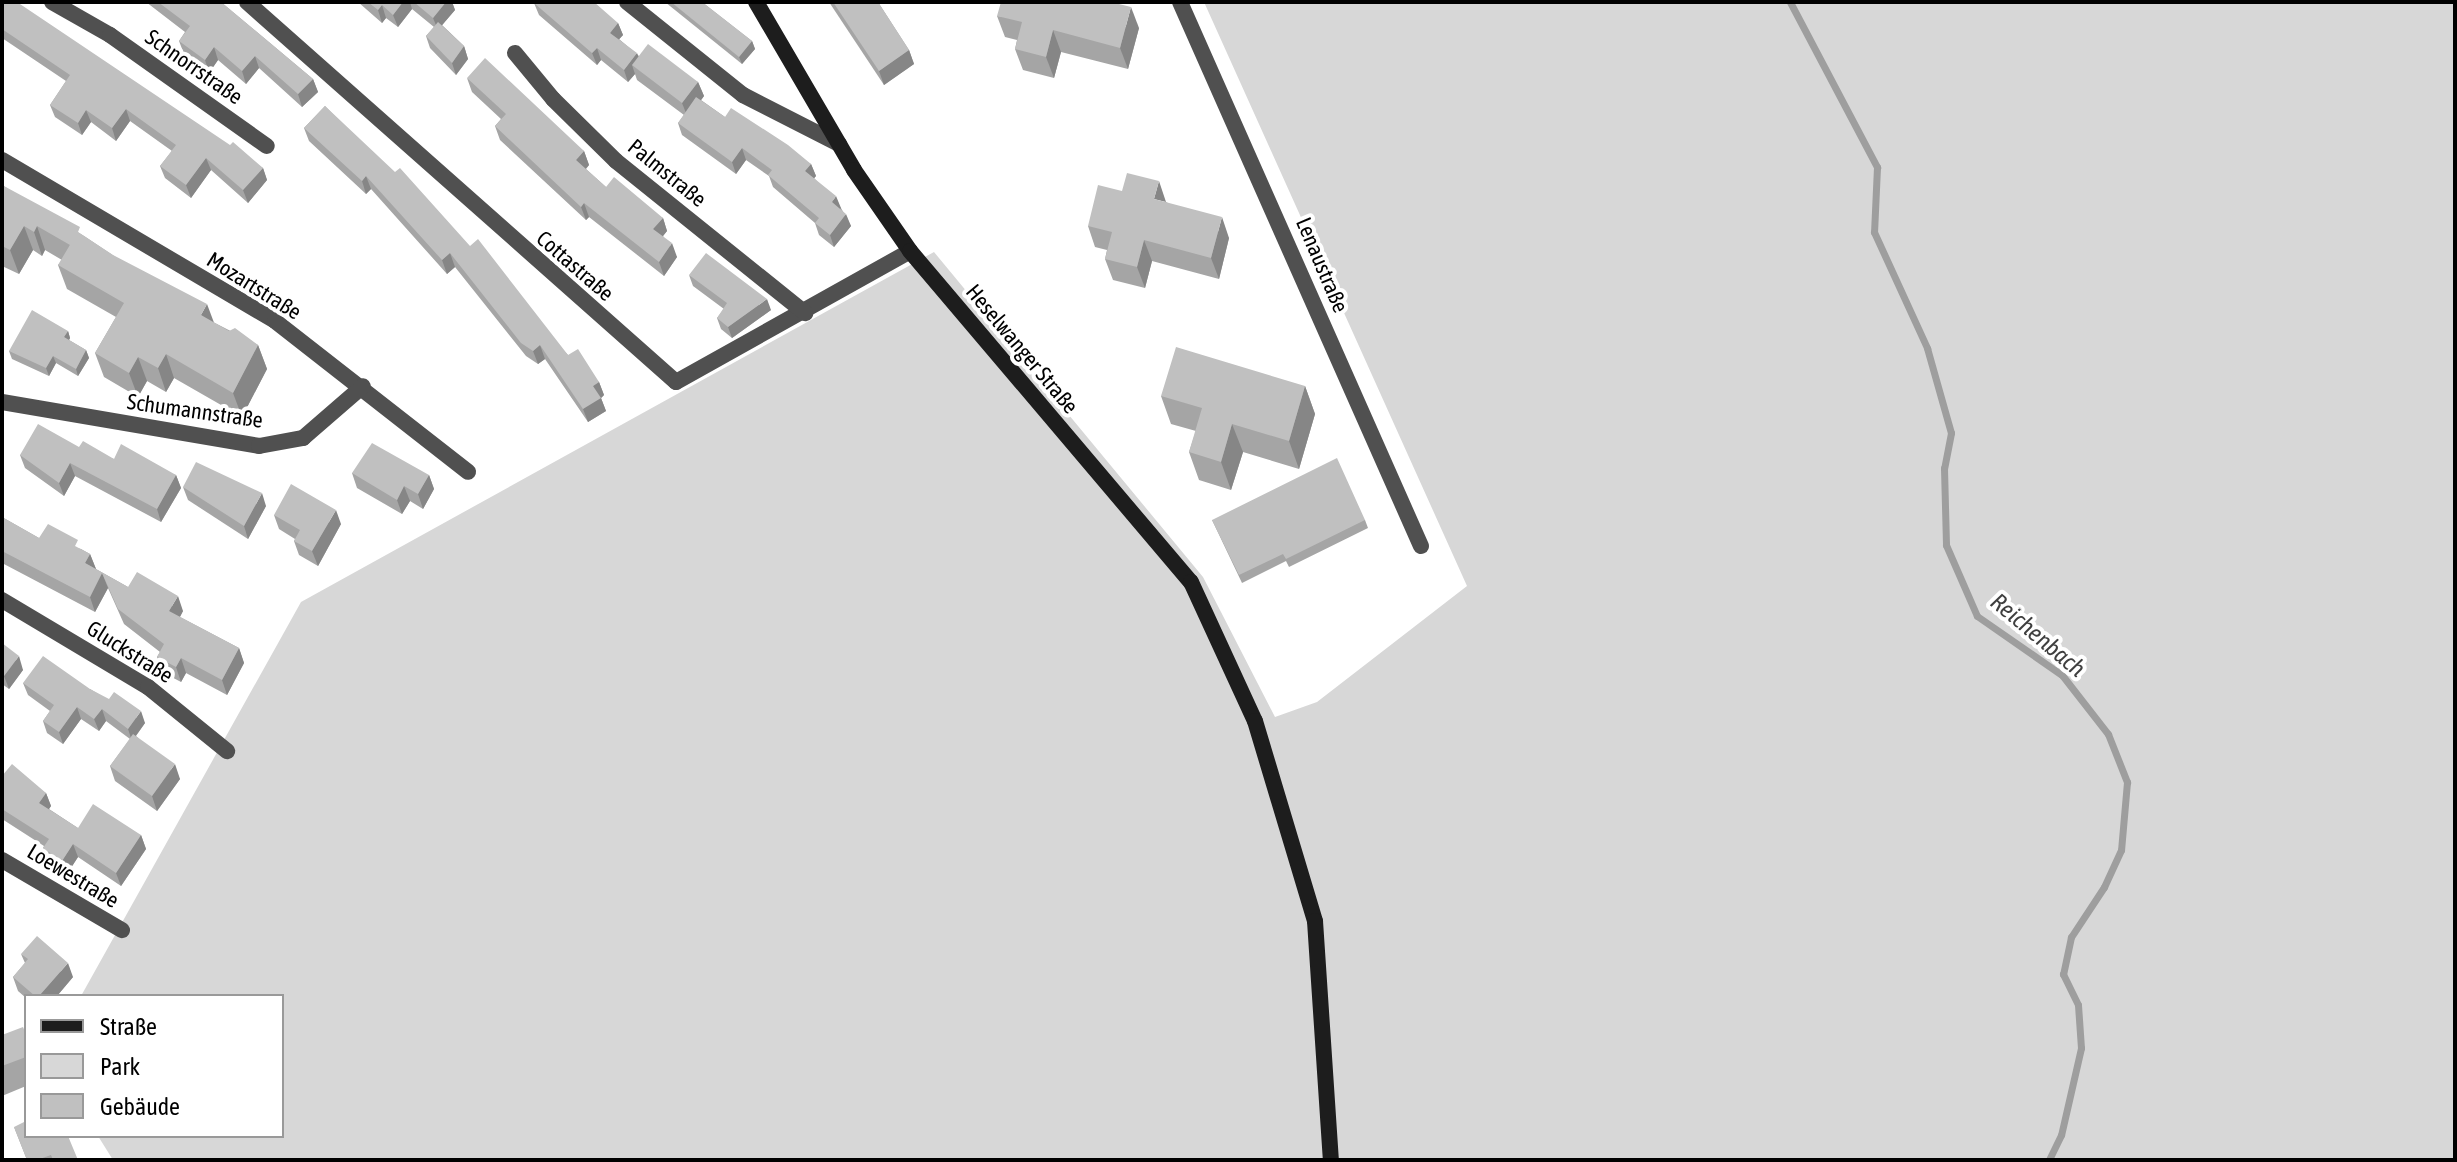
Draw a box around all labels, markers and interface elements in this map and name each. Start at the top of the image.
street label: Schnorrstraße [140,24,248,110]
street label: Palmstraße [623,133,711,213]
street label: Lenaustraße [1290,213,1354,317]
street label: Cottastraße [531,225,619,307]
street label: Mozartstraße [202,247,306,325]
street label: Heselwanger Straße [960,279,1084,419]
street label: Schumannstraße [125,388,265,434]
water label: Reichenbach [1985,587,2091,683]
street label: Gluckstraße [82,615,178,689]
street label: Loewestraße [22,838,124,914]
legend [24,994,284,1138]
text: Straße [100,1013,157,1040]
text: Park [100,1053,140,1080]
text: Gebäude [100,1093,180,1120]

